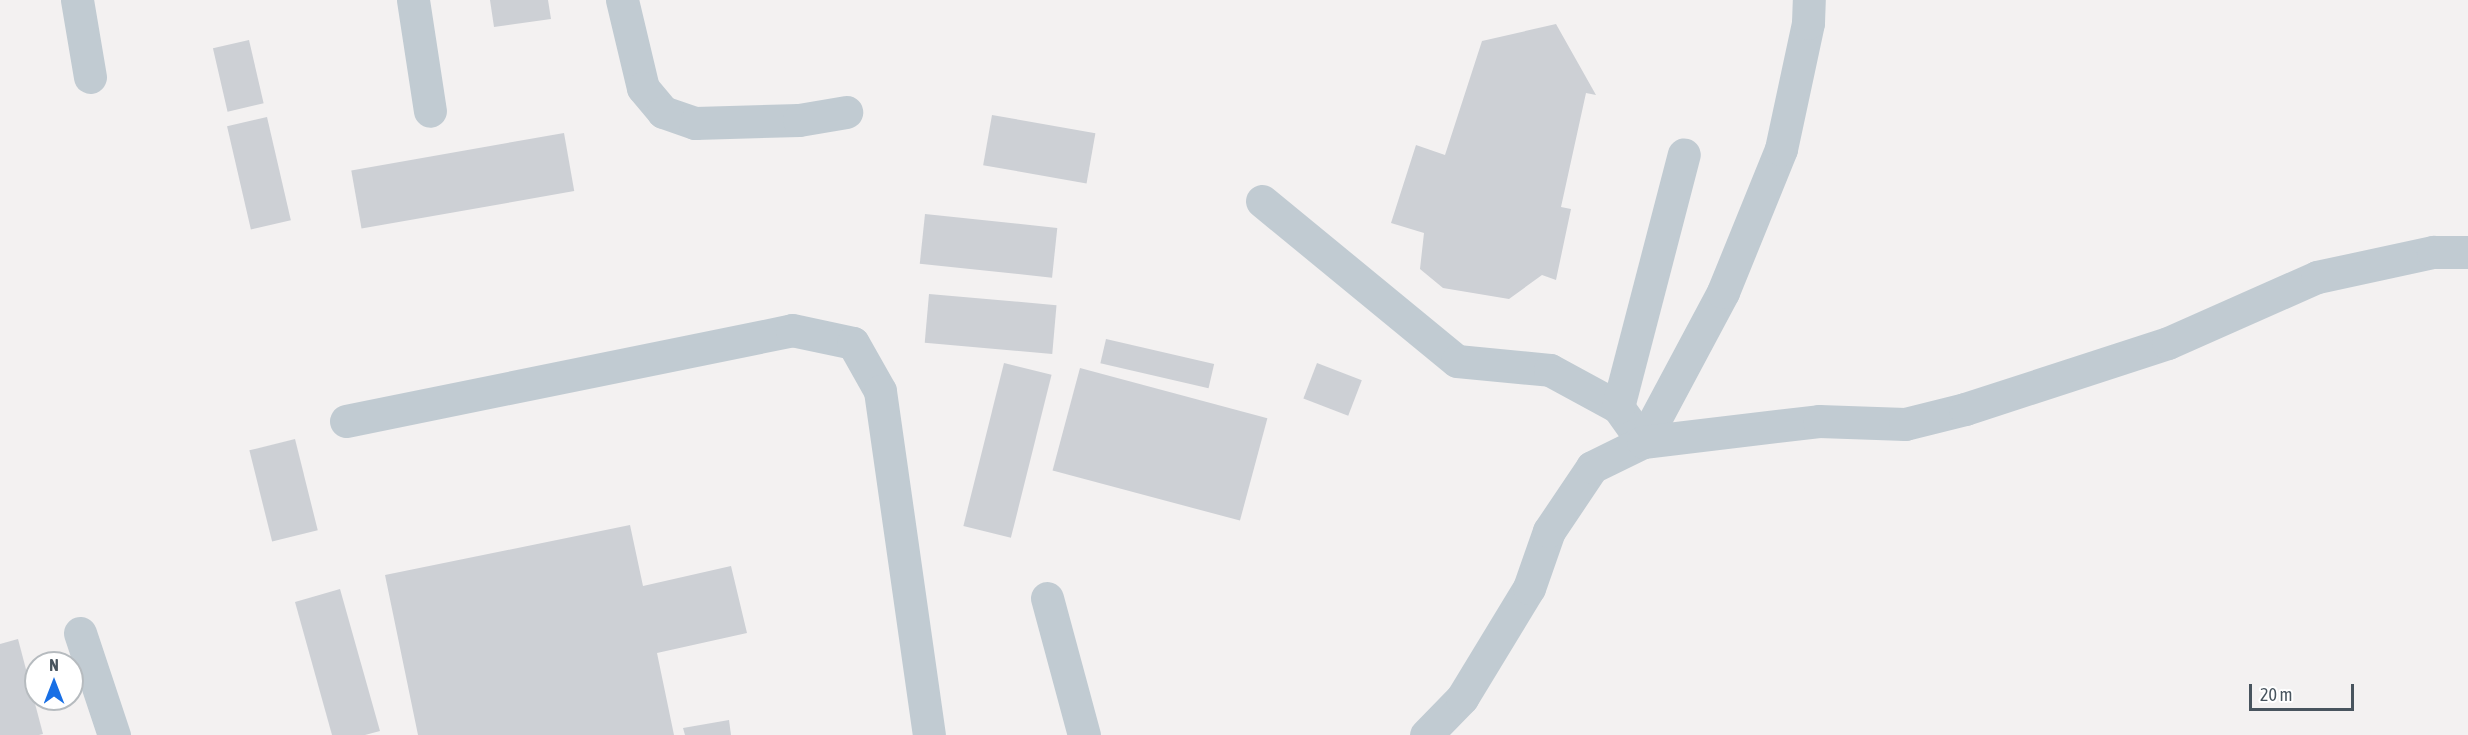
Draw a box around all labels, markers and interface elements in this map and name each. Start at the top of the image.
north arrow [24,651,84,711]
text: N [49,656,59,674]
scale bar [2252,672,2357,710]
text: 20 m [2260,684,2292,705]

